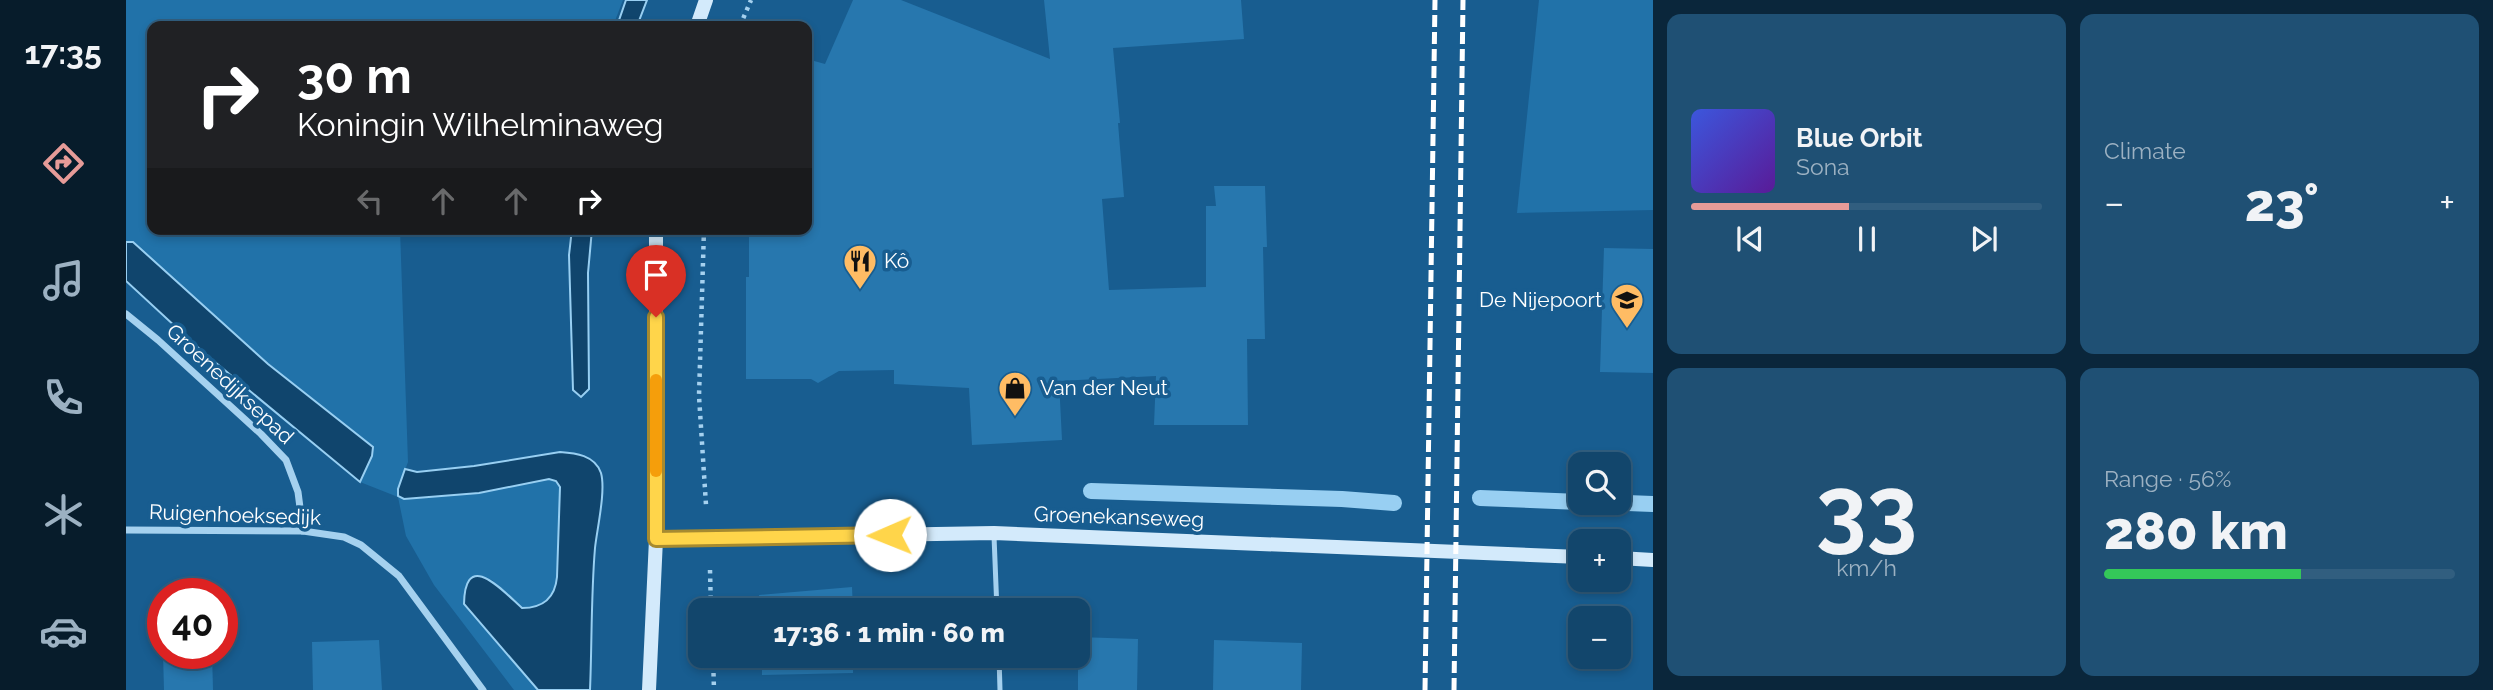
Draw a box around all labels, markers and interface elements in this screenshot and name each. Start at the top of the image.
text: 17:35 [24,34,102,71]
text: 30 m [297,47,412,104]
icon: right [182,49,273,140]
text: Koningin Wilhelminaweg [297,106,664,143]
text: Blue Orbit [1796,123,1923,153]
text: Climate [2104,137,2186,164]
icon: directions [39,139,88,188]
text: Sona [1796,153,1850,180]
text: 23° [2245,172,2319,233]
text: − [2104,180,2124,225]
text: + [2439,180,2455,225]
icon: left [351,182,389,220]
icon: ahead [424,182,462,220]
icon: ahead [497,182,535,220]
icon: right [570,182,608,220]
icon: previous [1731,220,1769,258]
icon: pause [1848,220,1886,258]
icon: next [1965,220,2003,258]
restaurant icon: Kô [841,242,879,291]
pin [626,245,686,317]
place label: Kô [884,248,909,273]
icon: music [39,256,88,305]
icon: arrive [637,256,675,294]
school or university icon: De Nijepoort [1608,281,1646,330]
place label: De Nijepoort [1479,287,1602,312]
street label: Groenedijksepad [162,318,299,449]
shop icon: Van der Neut [996,369,1034,418]
icon: phone [39,373,88,422]
place label: Van der Neut [1040,375,1168,400]
map controls [1568,452,1631,669]
button: search [1568,452,1631,515]
text: 33 [1816,455,1917,562]
text: Range · 56% [2104,465,2231,492]
icon: climate [39,490,88,539]
position arrow [853,498,927,572]
street label: Ruigenhoeksedijk [148,499,322,530]
text: 280 km [2104,500,2288,561]
street label: Groenekanseweg [1033,501,1205,532]
button: + [1568,529,1631,592]
text: km/h [1836,554,1897,581]
speed limit sign: 40 [147,578,238,669]
button: − [1568,606,1631,669]
icon: car [39,607,88,656]
text: 17:36 · 1 min · 60 m [773,618,1005,648]

